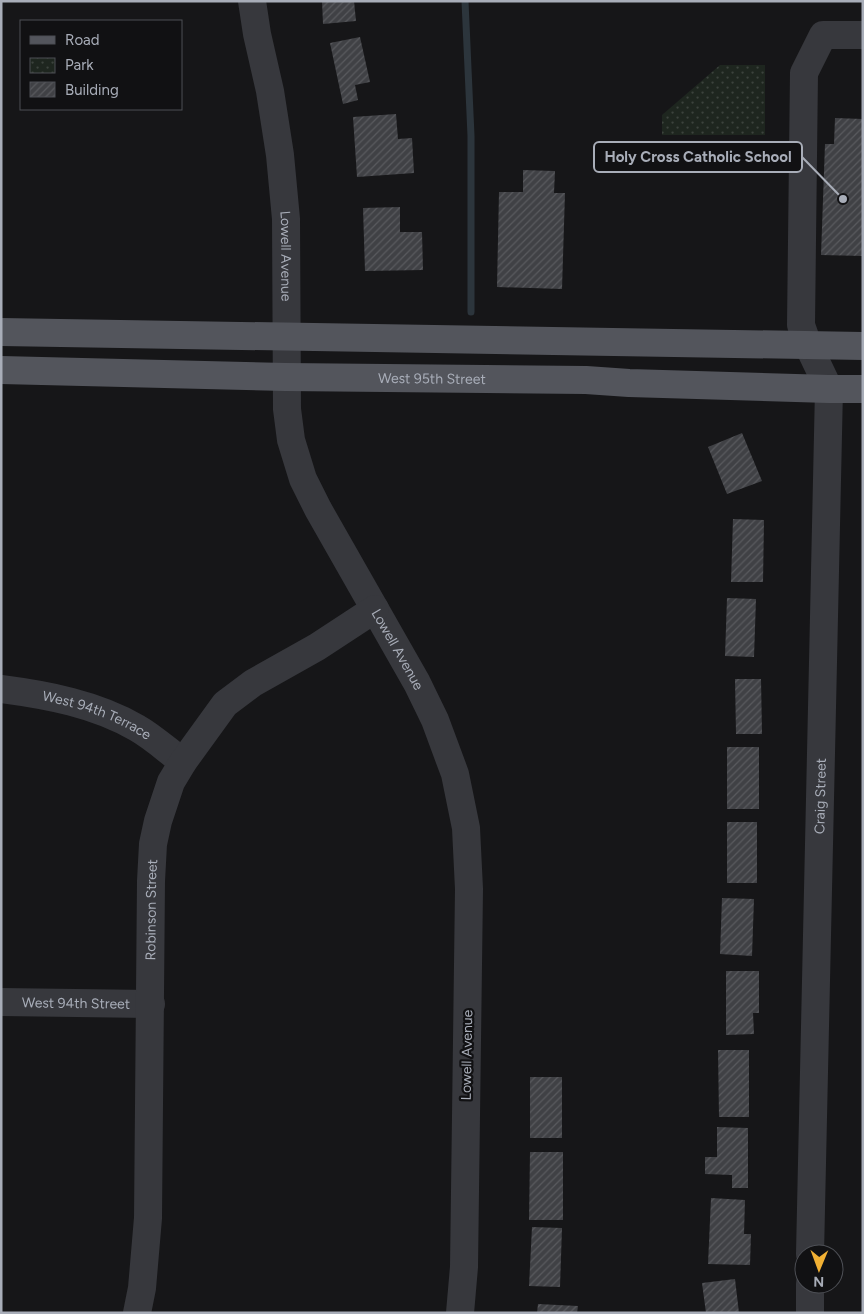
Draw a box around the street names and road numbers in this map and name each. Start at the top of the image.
street label: Lowell Avenue [277,210,295,302]
street label: West 95th Street [378,369,486,387]
street label: Lowell Avenue [368,606,428,693]
street label: West 94th Terrace [41,687,155,743]
street label: Craig Street [811,758,829,834]
street label: Robinson Street [142,859,161,961]
street label: West 94th Street [22,994,130,1012]
street label: Lowell Avenue [458,1009,476,1100]

